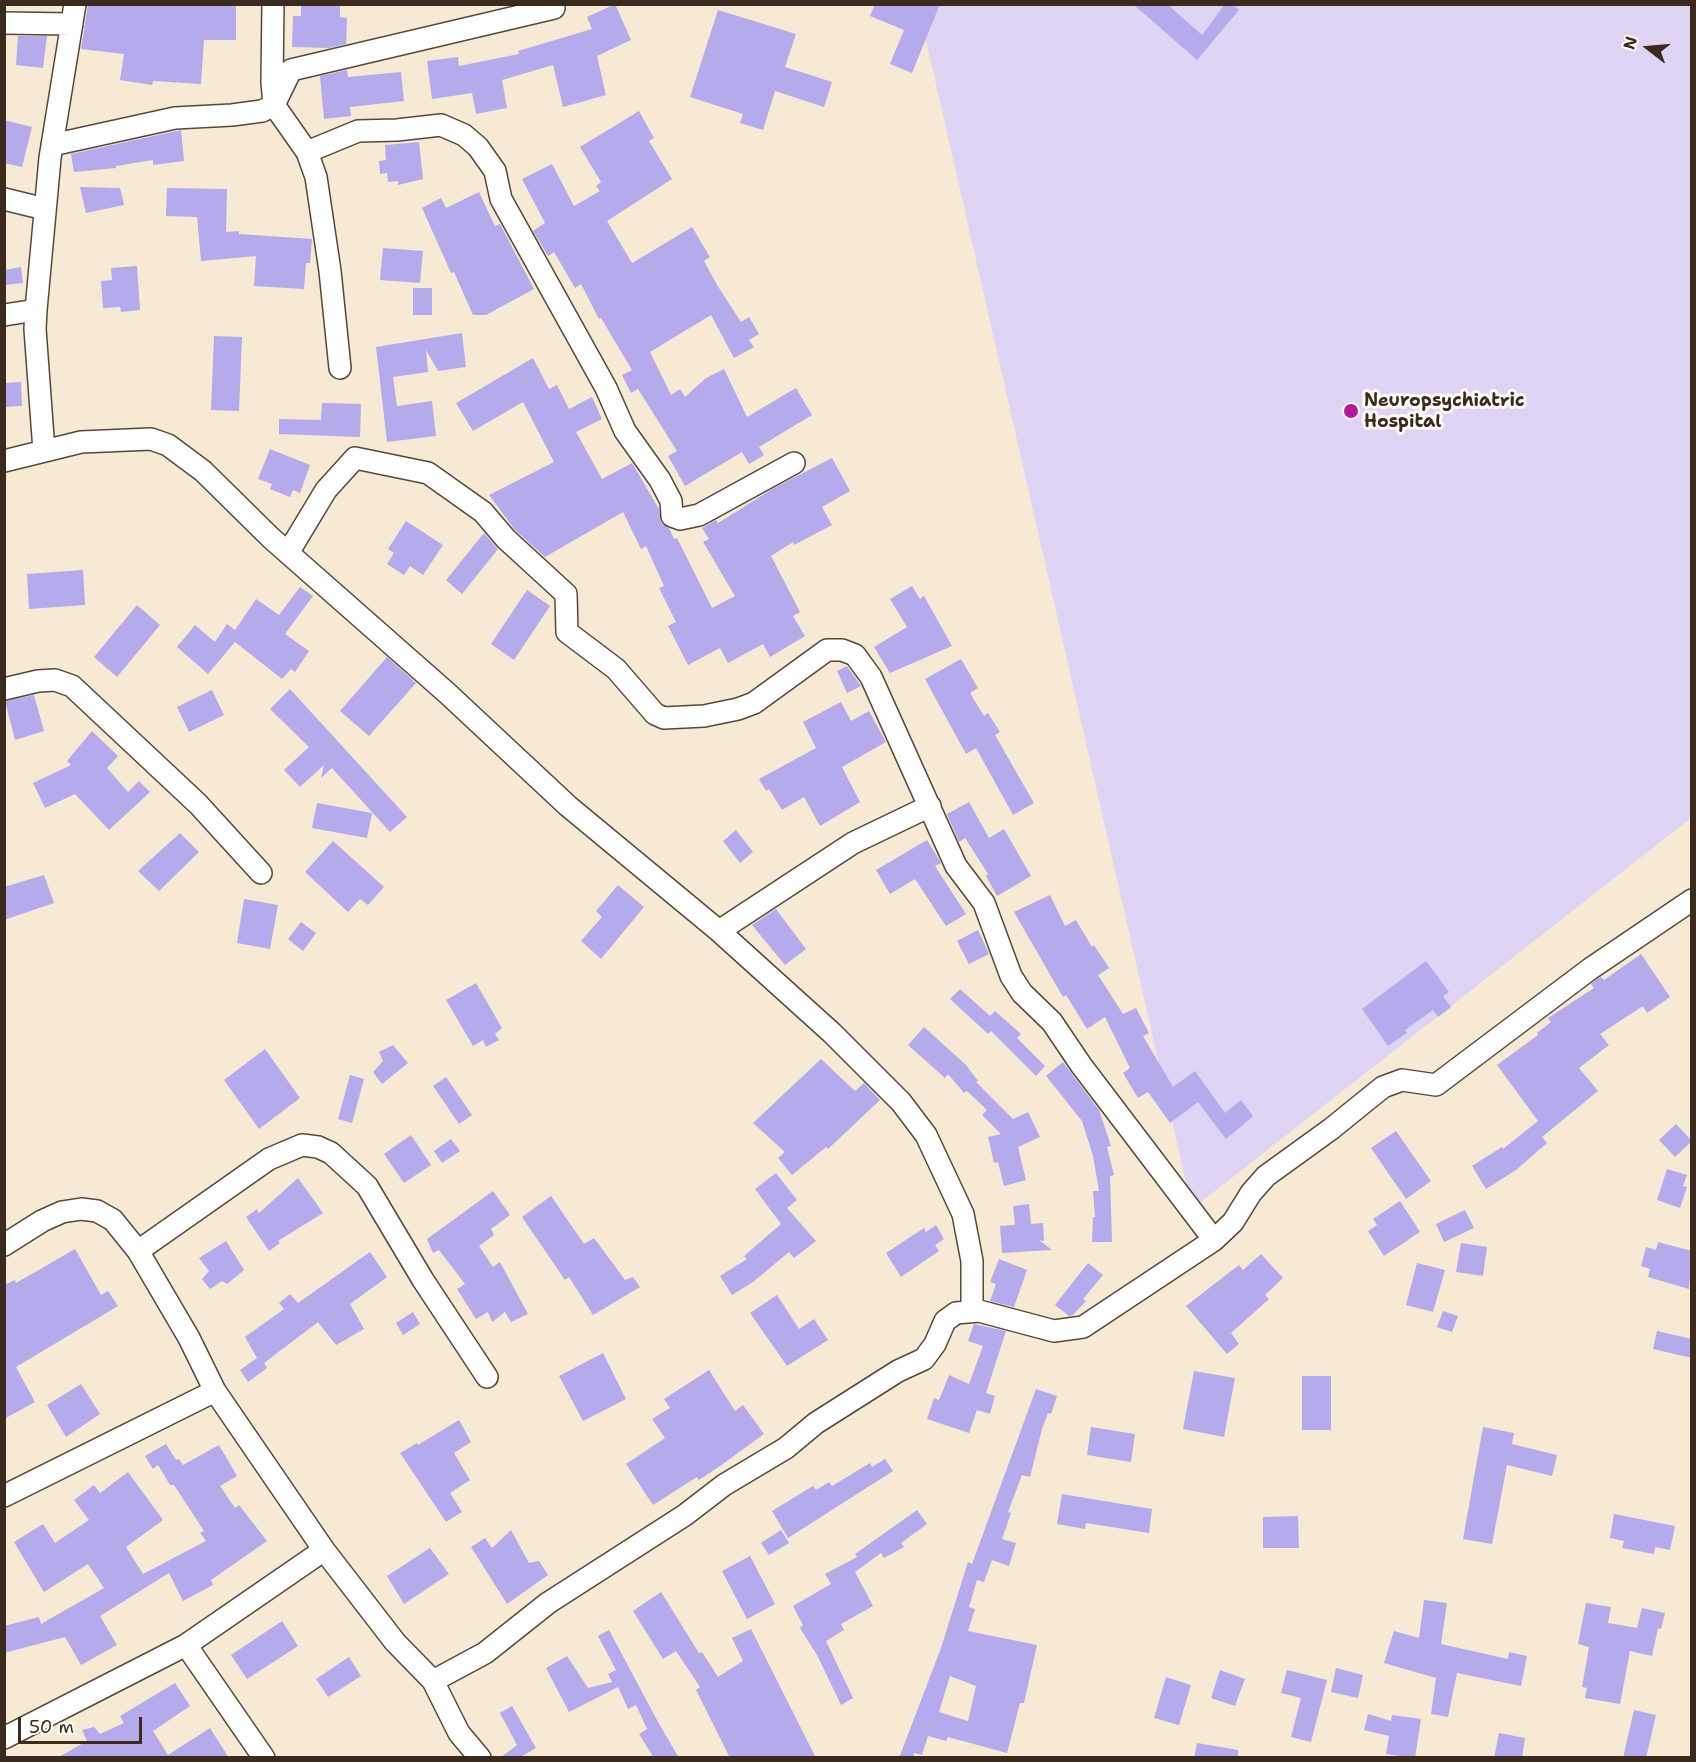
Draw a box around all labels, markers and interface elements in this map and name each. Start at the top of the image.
north arrow [1618,18,1678,78]
text: N [1618,34,1642,52]
place label: Neuropsychiatric Hospital [1364,390,1525,432]
marker: Neuropsychiatric Hospital [1342,402,1360,420]
scale bar [21,1705,146,1743]
text: 50 m [29,1715,74,1739]

